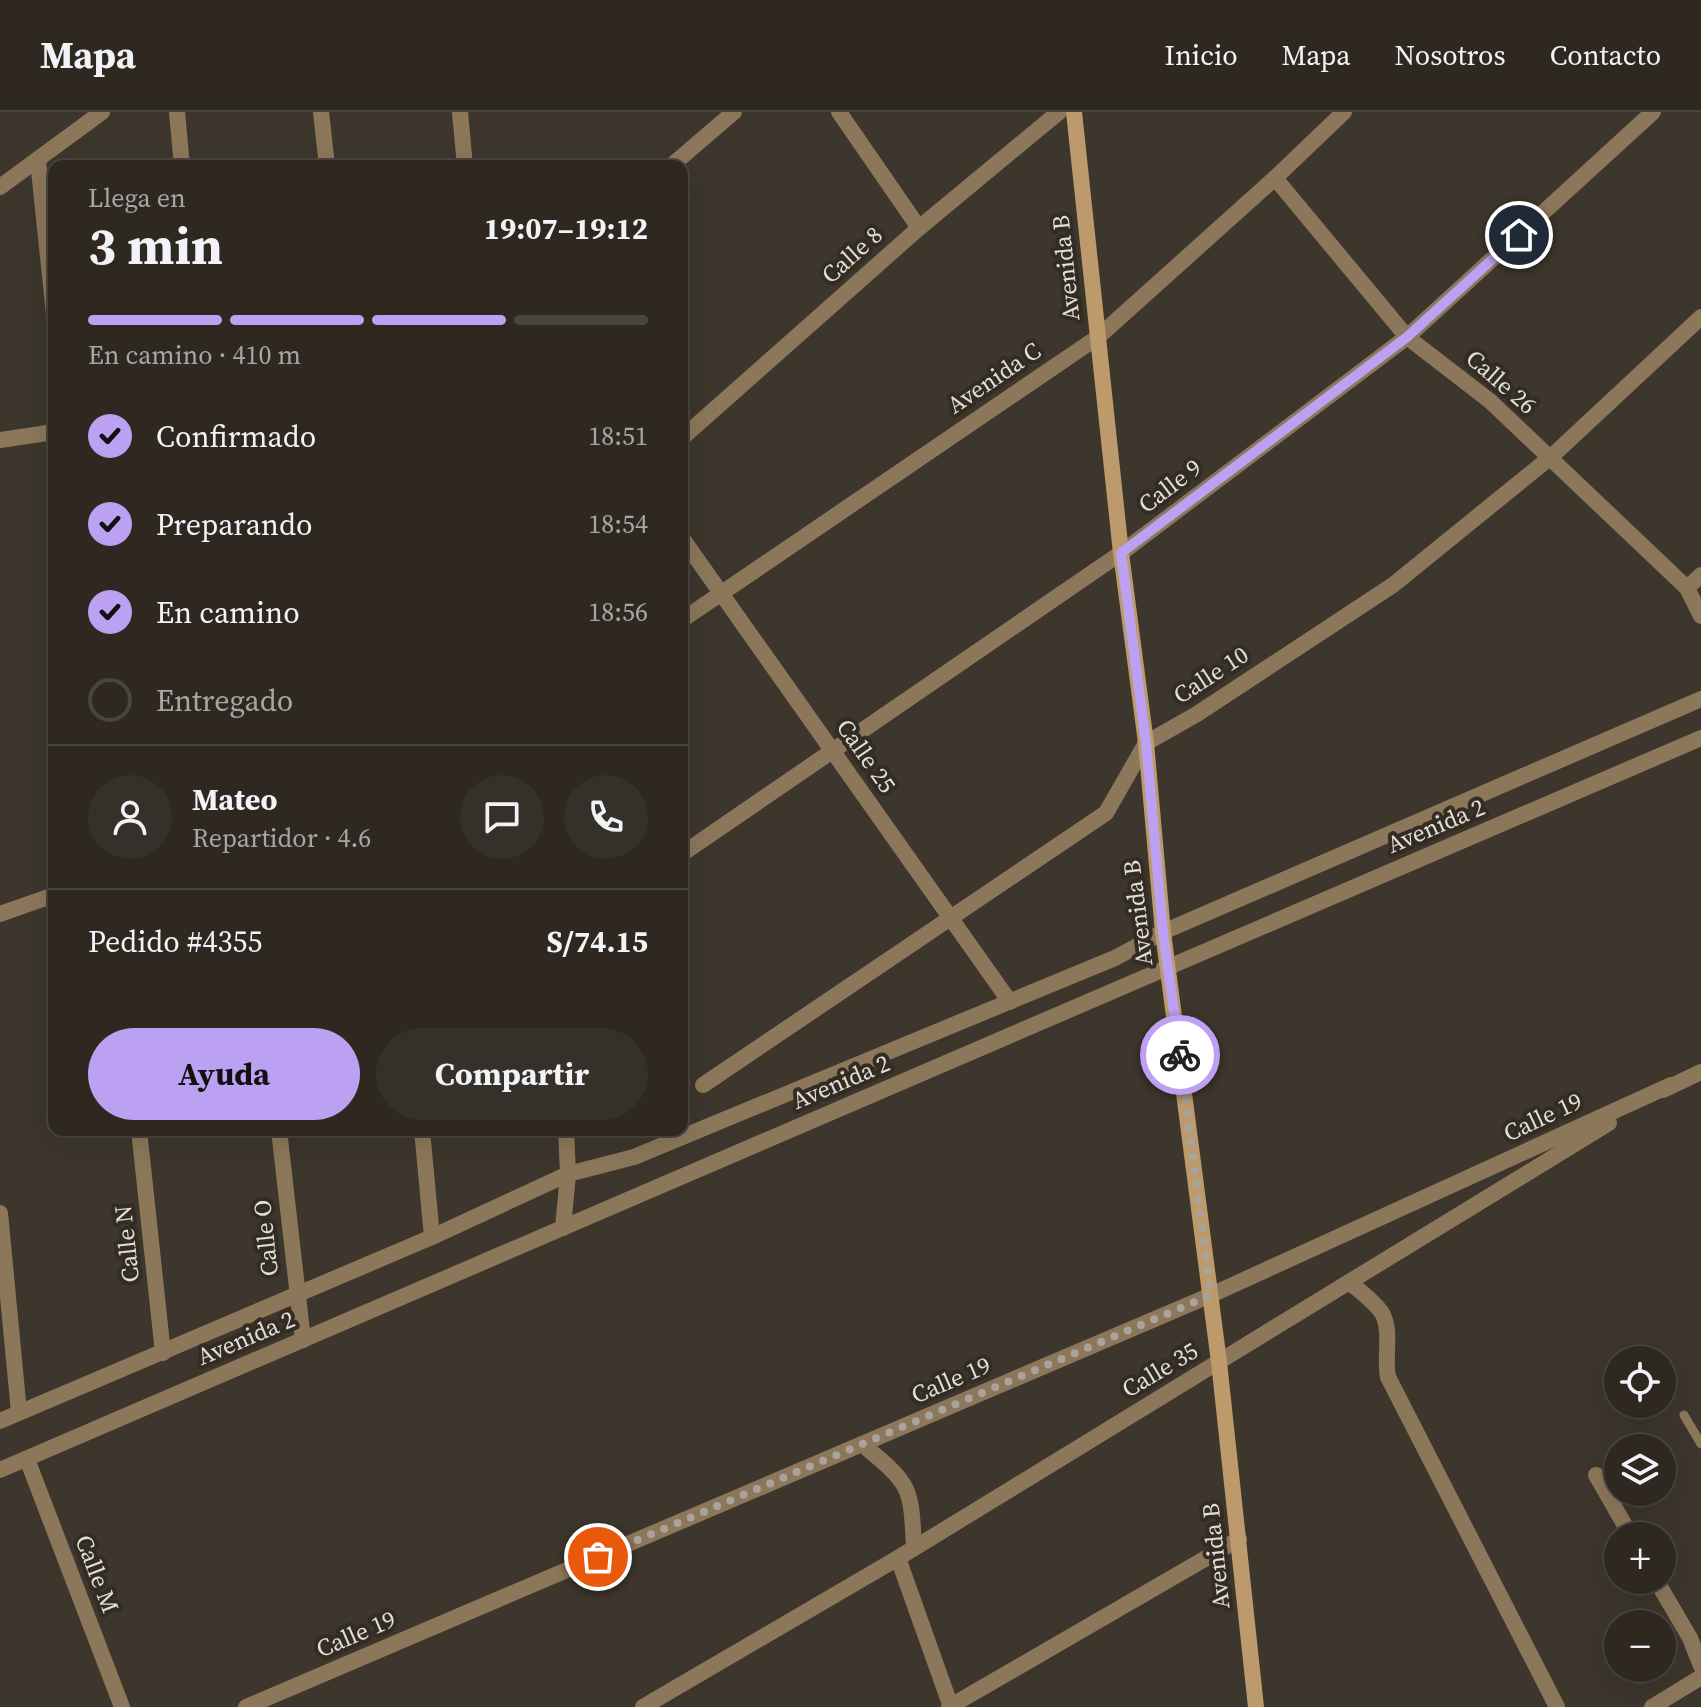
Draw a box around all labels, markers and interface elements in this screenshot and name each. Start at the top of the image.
text: Mapa [40,29,136,81]
text: Inicio [1165,36,1238,74]
text: Mapa [1282,36,1351,74]
text: Nosotros [1395,36,1506,74]
text: Contacto [1550,36,1661,74]
text: Llega en [88,180,186,216]
pin [1485,201,1553,269]
text: 19:07–19:12 [484,208,648,249]
text: 3 min [88,210,223,281]
street label: Avenida B [1044,213,1087,323]
icon: home [1497,213,1541,257]
street label: Calle 8 [814,218,889,291]
street label: Avenida C [940,334,1047,421]
text: En camino · 410 m [88,337,301,373]
street label: Calle 26 [1459,342,1544,421]
icon: check [88,414,132,458]
text: Confirmado [156,416,316,457]
text: 18:51 [588,418,648,454]
street label: Calle 9 [1131,451,1208,520]
icon: check [88,502,132,546]
text: Preparando [156,504,313,545]
text: 18:54 [588,506,648,542]
icon: check [88,590,132,634]
text: En camino [156,592,300,633]
text: 18:56 [588,594,648,630]
street label: Calle 10 [1167,638,1255,711]
text: Entregado [156,680,293,721]
street label: Calle 25 [829,712,904,799]
button: person [88,775,172,859]
button: chat [460,775,544,859]
button: phone [564,775,648,859]
text: Mateo [192,779,277,820]
street label: Avenida 2 [1382,790,1490,861]
text: Repartidor · 4.6 [192,820,371,856]
street label: Avenida B [1115,858,1160,968]
text: Pedido #4355 [88,921,263,962]
text: S/74.15 [547,921,648,962]
courier [1140,1015,1220,1095]
button: Ayuda [88,1028,360,1120]
button: Compartir [376,1028,648,1120]
icon: bike [1158,1033,1202,1077]
street label: Avenida 2 [787,1046,895,1117]
street label: Calle 19 [1498,1084,1588,1149]
street label: Calle O [245,1198,286,1278]
street label: Calle N [106,1204,147,1284]
street label: Avenida 2 [192,1302,300,1373]
street label: Calle 35 [1115,1334,1204,1405]
map controls [1604,1346,1676,1682]
button: locate [1604,1346,1676,1418]
street label: Calle 19 [906,1348,996,1411]
button: layers [1604,1434,1676,1506]
street label: Avenida B [1194,1501,1237,1611]
button: + [1604,1522,1676,1594]
pin [564,1523,632,1591]
street label: Calle M [68,1530,127,1618]
icon: bag [576,1535,620,1579]
street label: Calle 19 [311,1602,401,1665]
button: − [1604,1610,1676,1682]

